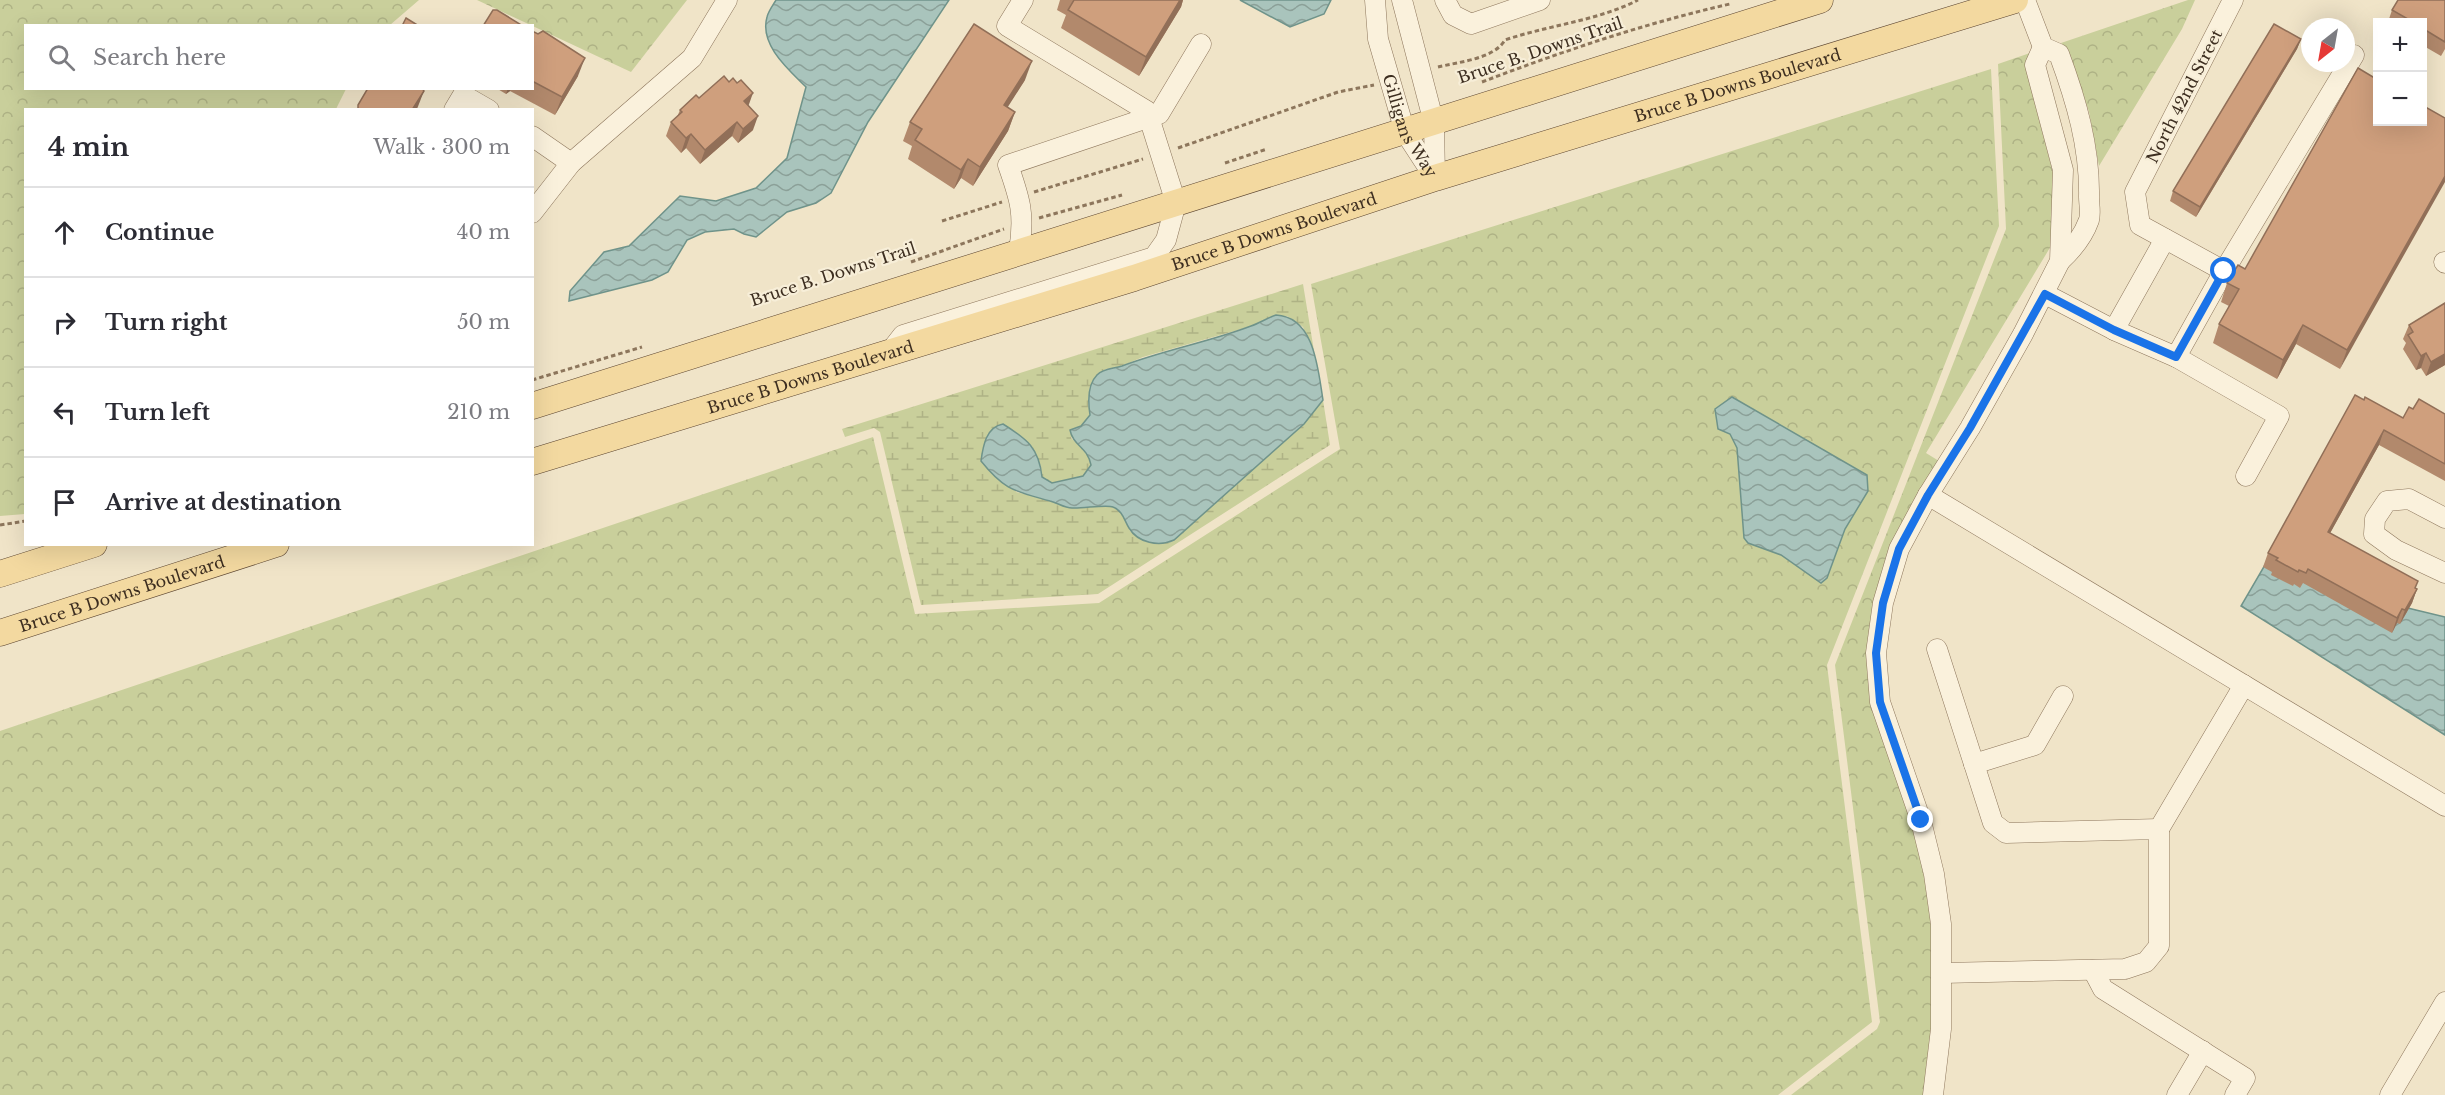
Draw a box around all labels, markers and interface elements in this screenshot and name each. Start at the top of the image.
street label: Bruce B. Downs Trail [1455,12,1625,88]
north arrow [2301,18,2355,72]
map controls [2373,18,2427,126]
button: + [2373,18,2427,72]
search box [24,24,534,90]
street label: North 42nd Street [2142,26,2226,166]
icon: search [45,41,78,74]
text: Search here [93,44,226,71]
street label: Bruce B Downs Boulevard [1632,44,1843,126]
street label: Gilligans Way [1379,72,1442,182]
button: − [2373,72,2427,126]
text: 4 min [48,131,129,163]
text: Walk · 300 m [373,135,510,159]
street label: Bruce B Downs Boulevard [1169,188,1379,275]
icon: ahead [48,216,81,249]
text: Continue [105,219,214,246]
text: 40 m [457,220,510,244]
street label: Bruce B. Downs Trail [748,238,918,310]
route start [2210,257,2236,283]
icon: right [48,306,81,339]
text: Turn right [105,309,227,336]
text: 50 m [457,310,510,334]
street label: Bruce B Downs Boulevard [704,336,916,418]
icon: left [48,396,81,429]
text: Turn left [105,399,210,426]
text: 210 m [447,400,510,424]
icon: arrive [48,486,81,519]
text: Arrive at destination [105,489,342,516]
street label: Bruce B Downs Boulevard [16,551,227,636]
route end [1907,806,1933,832]

